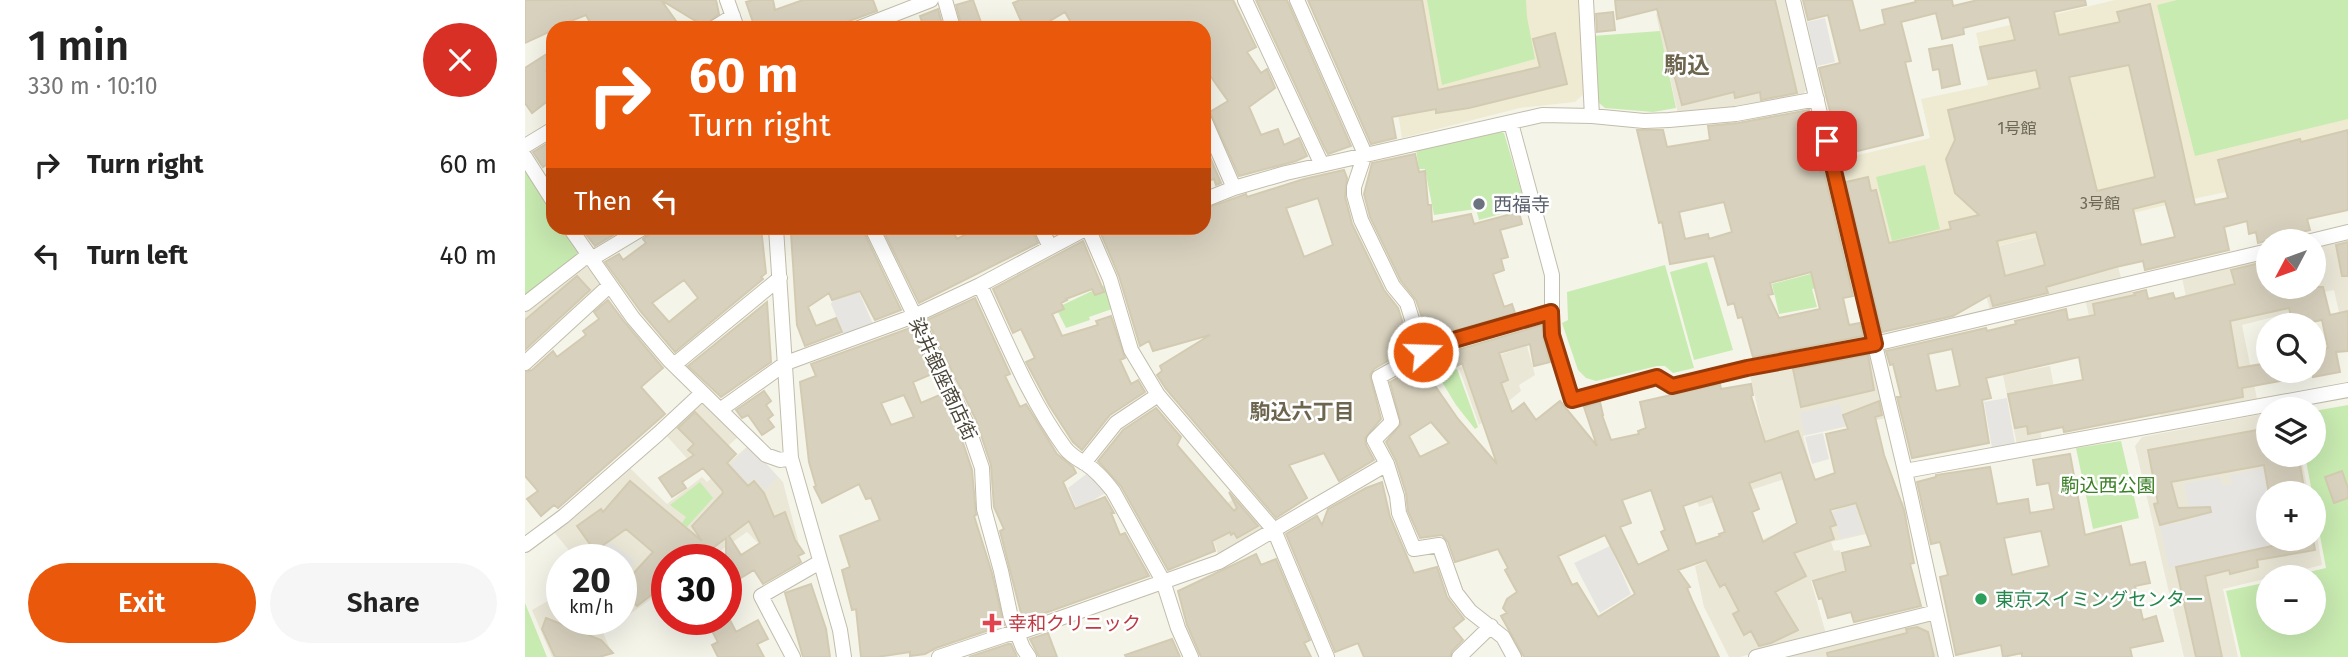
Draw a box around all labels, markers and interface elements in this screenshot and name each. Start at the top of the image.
text: 1 min [28,21,129,71]
button: close [423,23,497,97]
text: 60 m [689,46,798,105]
icon: right [574,49,665,140]
district label: 駒込 [1664,51,1710,79]
text: 330 m · 10:10 [28,72,158,100]
text: Turn right [689,106,831,144]
pin [1797,111,1857,171]
house number: 1号館 [1998,119,2036,138]
icon: arrive [1808,122,1846,160]
icon: right [28,146,66,184]
text: Turn right [87,149,204,180]
text: 60 m [439,149,497,180]
icon: left [646,182,684,220]
text: Then [574,186,632,217]
place label: 西福寺 [1493,193,1550,216]
house number: 3号館 [2080,194,2120,213]
marker: 西福寺 [1471,196,1487,212]
north arrow [2256,229,2326,299]
map controls [2256,229,2326,635]
icon: left [28,237,66,275]
text: Turn left [87,240,188,271]
text: 40 m [439,240,497,271]
button: search [2256,313,2326,383]
street label: 染井銀座商店街 [904,314,982,444]
position arrow [1386,315,1460,389]
button: layers [2256,397,2326,467]
district label: 駒込六丁目 [1250,399,1355,425]
park label: 駒込西公園 [2060,474,2156,497]
button: + [2256,481,2326,551]
speed limit sign: 30 [651,544,742,635]
text: 20 [572,559,611,601]
button: Exit [28,563,256,643]
button: Share [270,563,497,643]
button: − [2256,565,2326,635]
place label: 東京スイミングセンター [1995,588,2204,611]
marker: 東京スイミングセンター [1973,591,1989,607]
text: km/h [569,596,614,618]
place label: 幸和クリニック [1008,612,1141,635]
marker: 幸和クリニック [982,613,1002,633]

